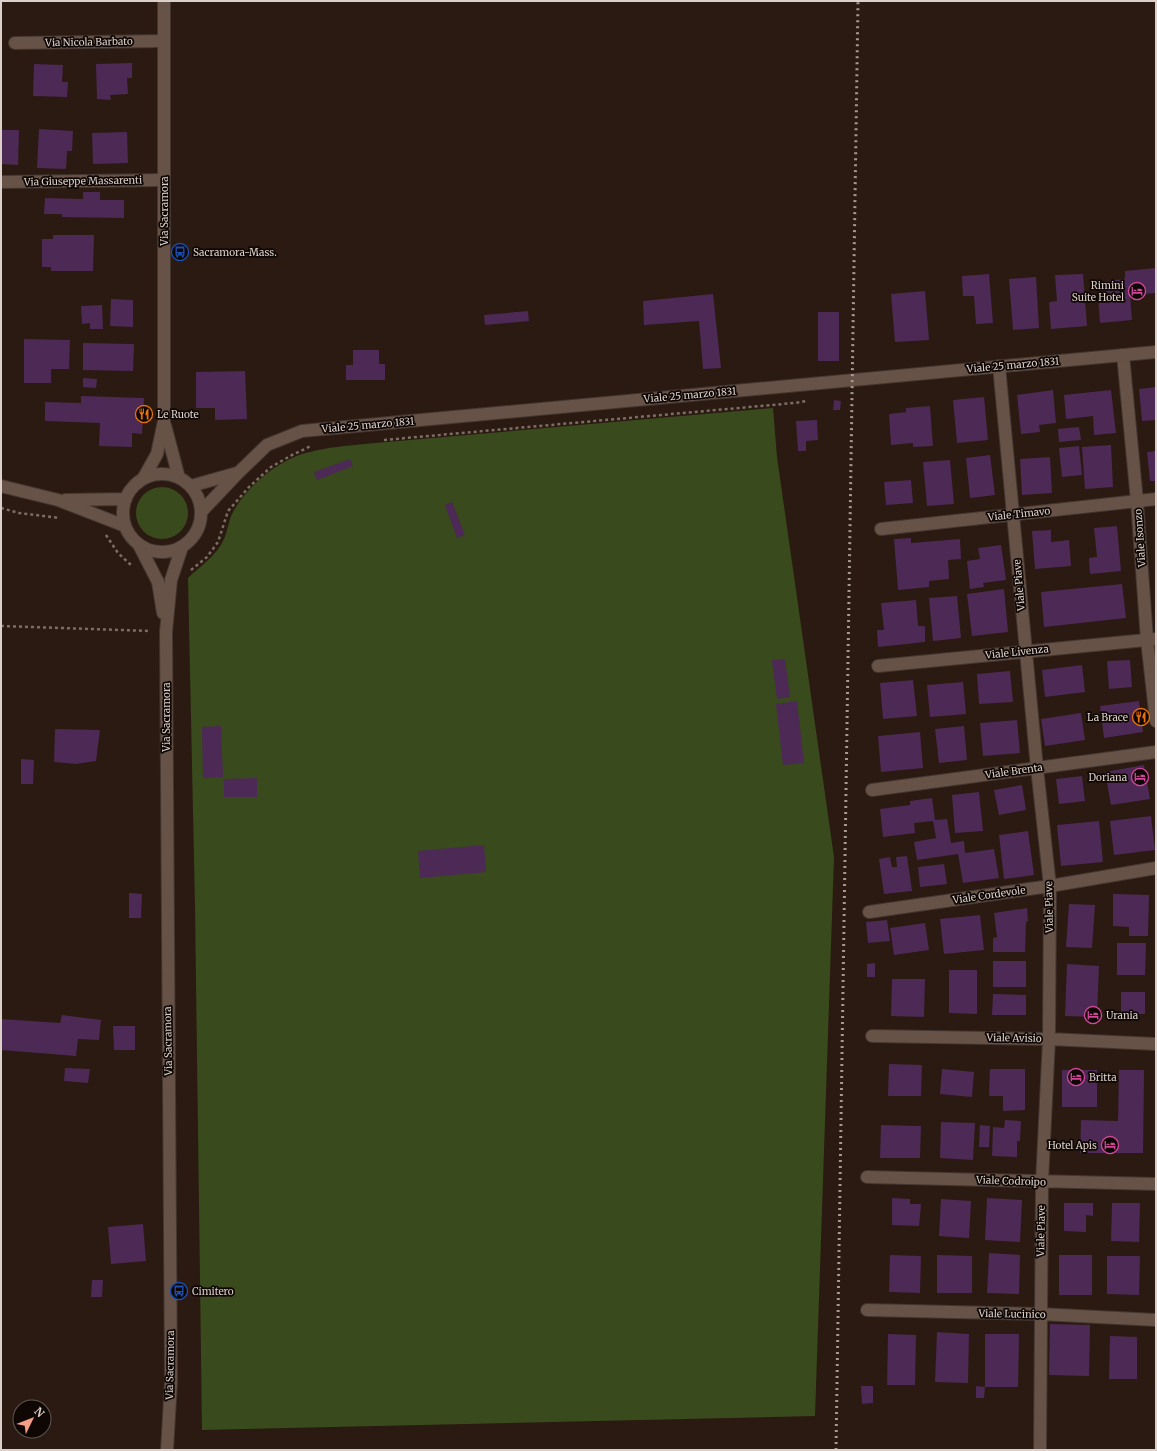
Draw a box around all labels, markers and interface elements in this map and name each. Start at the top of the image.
street label: Via Nicola Barbato [44,35,133,49]
street label: Via Giuseppe Massarenti [23,173,142,189]
street label: Via Sacramora [158,176,171,247]
bus stop icon: Sacramora-Mass. [170,242,190,262]
place label: Sacramora-Mass. [193,246,277,259]
place label: Rimini Suite Hotel [1072,279,1124,304]
hotel icon: Rimini Suite Hotel [1127,281,1147,301]
street label: Viale 25 marzo 1831 [965,354,1060,376]
street label: Viale 25 marzo 1831 [642,384,737,406]
restaurant icon: Le Ruote [134,404,154,424]
place label: Le Ruote [157,408,199,421]
street label: Viale 25 marzo 1831 [320,414,415,436]
street label: Viale Timavo [986,504,1051,524]
street label: Viale Isonzo [1131,508,1149,568]
street label: Viale Piave [1010,559,1028,612]
street label: Viale Livenza [984,642,1050,662]
street label: Via Sacramora [160,682,173,753]
restaurant icon: La Brace [1131,707,1151,727]
place label: La Brace [1087,711,1128,724]
street label: Viale Brenta [983,760,1044,782]
hotel icon: Doriana [1130,767,1150,787]
place label: Doriana [1088,771,1128,784]
street label: Viale Piave [1042,881,1056,934]
street label: Viale Cordevole [951,883,1026,907]
hotel icon: Urania [1083,1005,1103,1025]
street label: Via Sacramora [161,1006,175,1077]
place label: Urania [1106,1009,1139,1022]
street label: Viale Avisio [985,1031,1042,1045]
hotel icon: Britta [1066,1067,1086,1087]
place label: Britta [1089,1071,1117,1084]
hotel icon: Hotel Apis [1100,1135,1120,1155]
place label: Hotel Apis [1048,1139,1097,1152]
street label: Viale Codroipo [975,1173,1046,1189]
street label: Viale Piave [1034,1205,1048,1258]
bus stop icon: Cimitero [169,1281,189,1301]
place label: Cimitero [192,1285,234,1298]
street label: Viale Lucinico [977,1307,1046,1321]
street label: Via Sacramora [163,1330,177,1401]
north arrow [12,1399,52,1439]
text: N [31,1404,48,1420]

